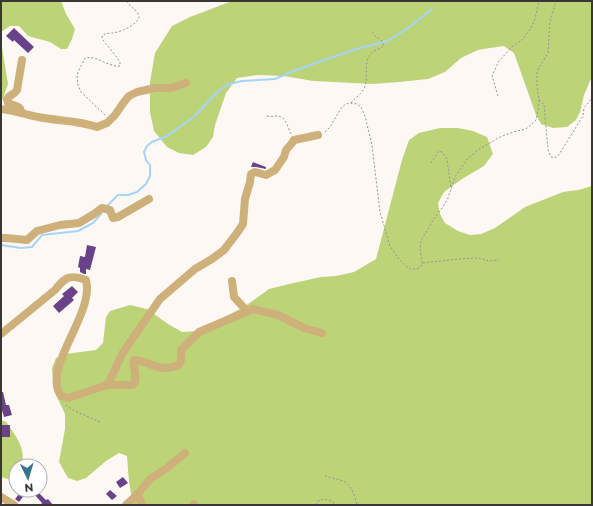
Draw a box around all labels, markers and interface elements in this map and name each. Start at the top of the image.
north arrow [8,458,48,498]
text: N [24,481,34,495]

